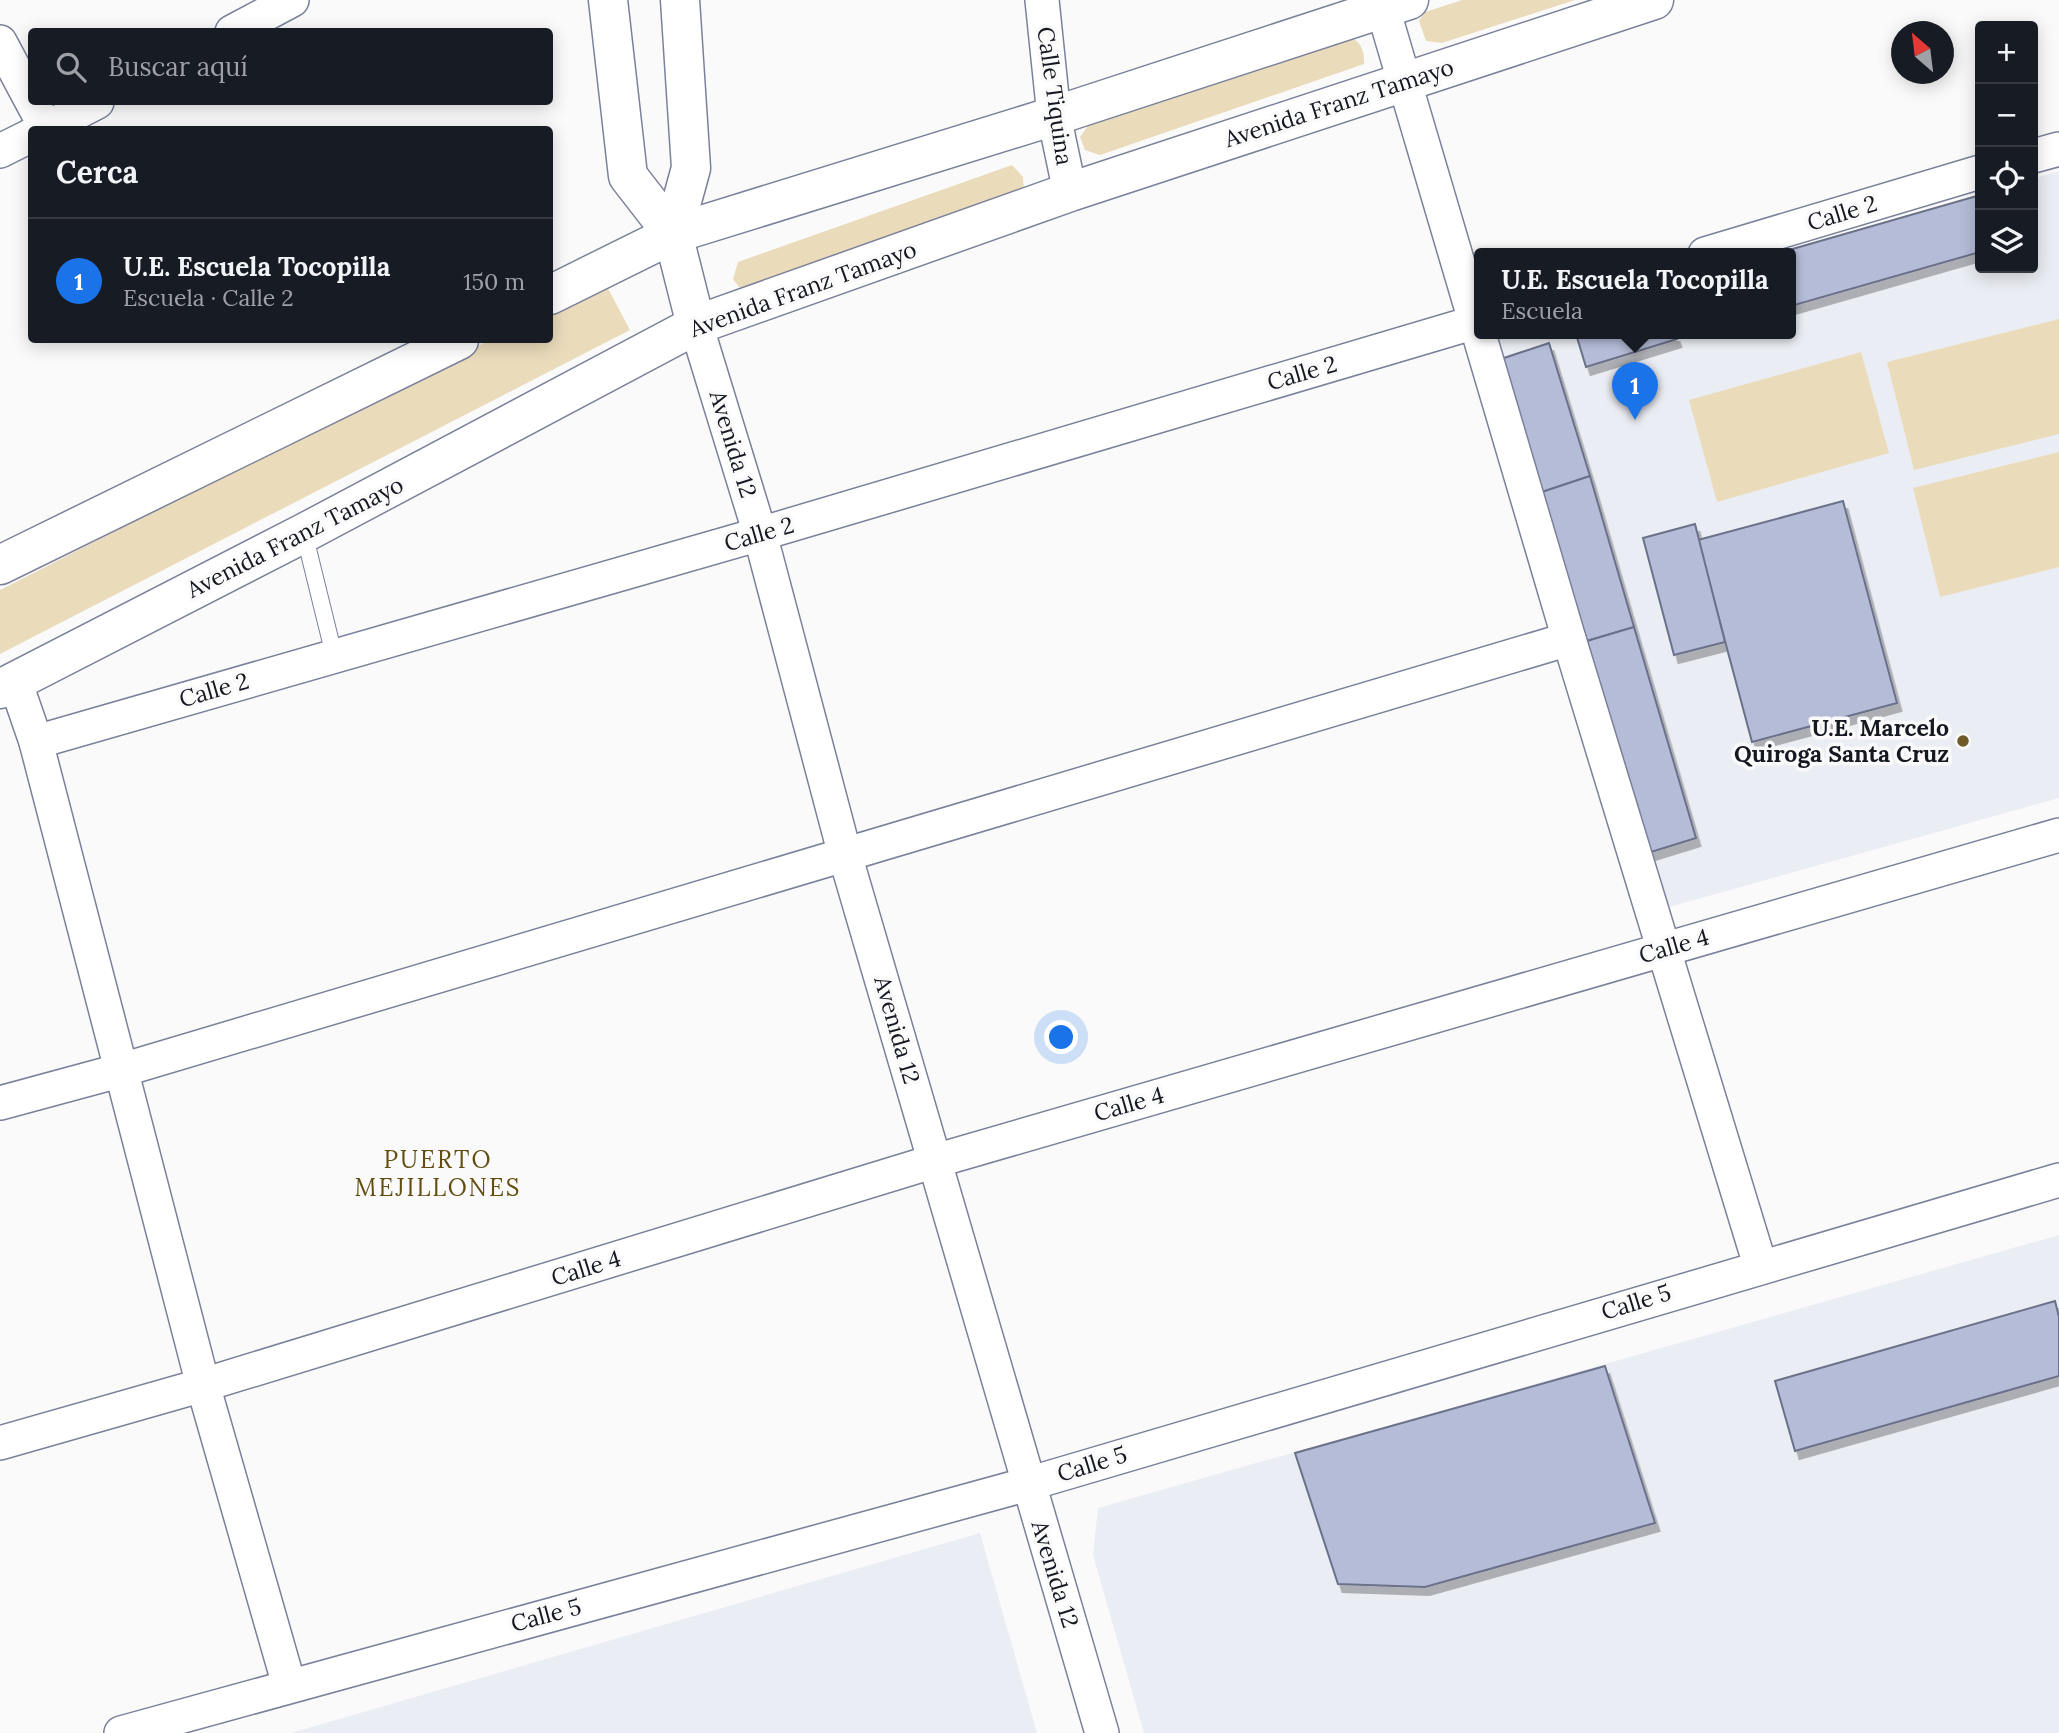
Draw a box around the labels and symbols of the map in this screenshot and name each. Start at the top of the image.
north arrow [1891,21,1954,84]
street label: Calle Tiquina [1031,25,1080,167]
street label: Avenida Franz Tamayo [1220,52,1457,154]
street label: Calle 2 [1804,188,1880,237]
street label: Avenida Franz Tamayo [684,234,920,343]
street label: Calle 2 [1264,349,1340,396]
pin: 1 [1612,362,1658,420]
street label: Avenida 12 [703,386,764,501]
street label: Avenida Franz Tamayo [181,469,408,604]
street label: Calle 2 [721,510,797,557]
street label: Calle 2 [176,666,252,713]
place label: U.E. Marcelo Quiroga Santa Cruz [1734,713,1949,768]
marker: U.E. Marcelo Quiroga Santa Cruz [1955,733,1971,749]
street label: Calle 4 [1636,922,1712,969]
street label: Avenida 12 [868,972,927,1087]
your location [1044,1020,1078,1054]
street label: Calle 4 [1091,1080,1167,1127]
district label: PUERTO MEJILLONES [355,1144,521,1203]
street label: Calle 4 [547,1243,624,1292]
street label: Calle 5 [1597,1277,1674,1326]
street label: Calle 5 [1053,1439,1130,1488]
street label: Avenida 12 [1025,1516,1086,1631]
street label: Calle 5 [508,1591,584,1638]

